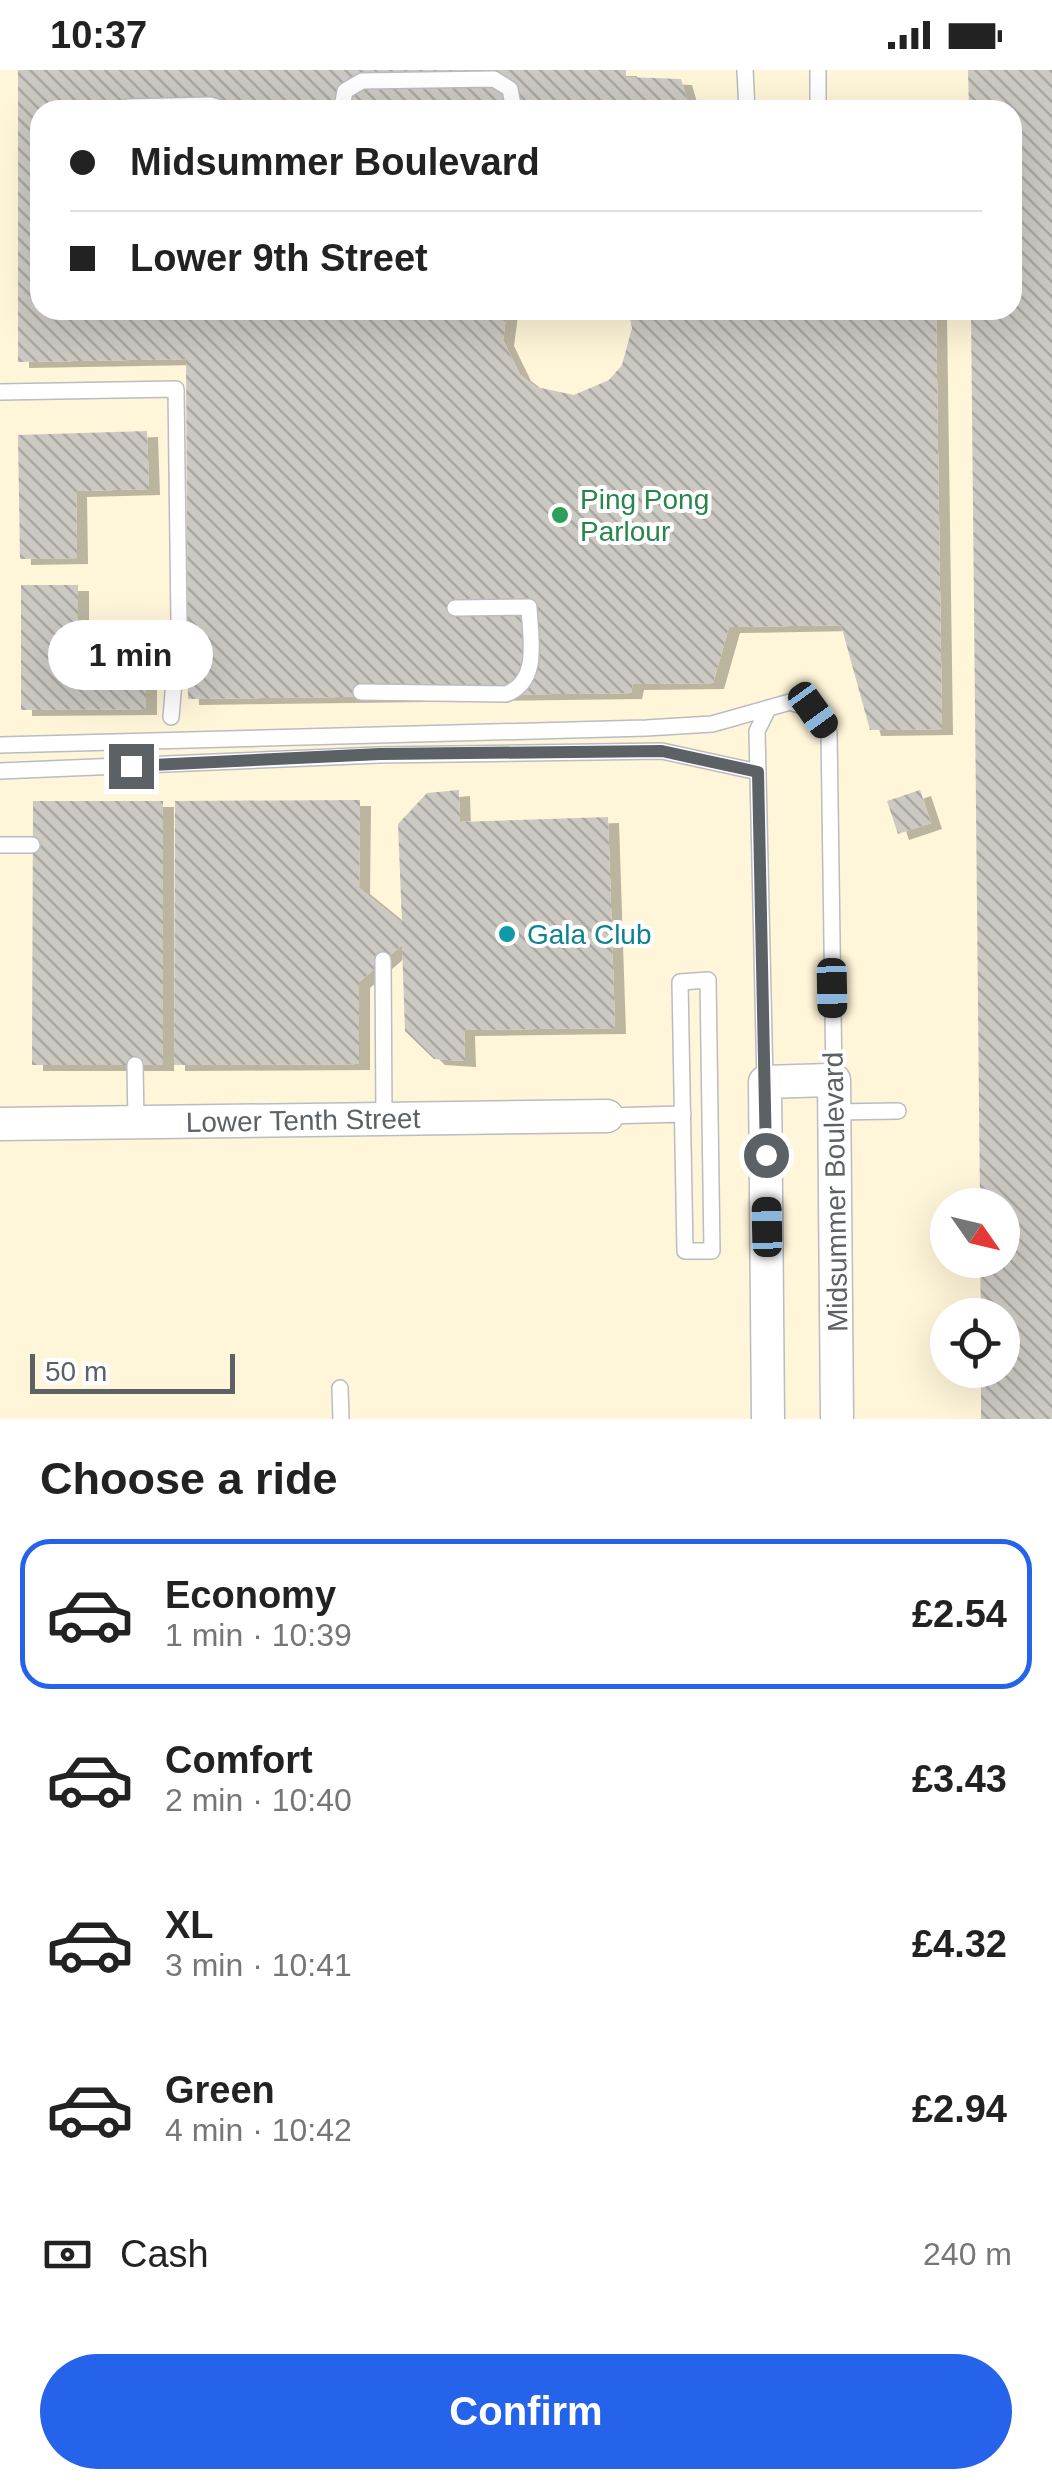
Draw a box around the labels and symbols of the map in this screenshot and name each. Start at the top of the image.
place label: Ping Pong Parlour [580,484,709,547]
marker: Ping Pong Parlour [549,504,571,526]
callout: 1 min [48,621,214,691]
car [783,677,843,743]
route end [109,744,154,789]
place label: Gala Club [527,919,652,950]
marker: Gala Club [496,923,518,945]
car [816,958,848,1018]
street label: Midsummer Boulevard [818,1052,853,1332]
street label: Lower Tenth Street [185,1103,421,1138]
route start [744,1133,789,1178]
north arrow [930,1188,1020,1278]
car [751,1197,783,1257]
scale bar [30,1349,235,1394]

